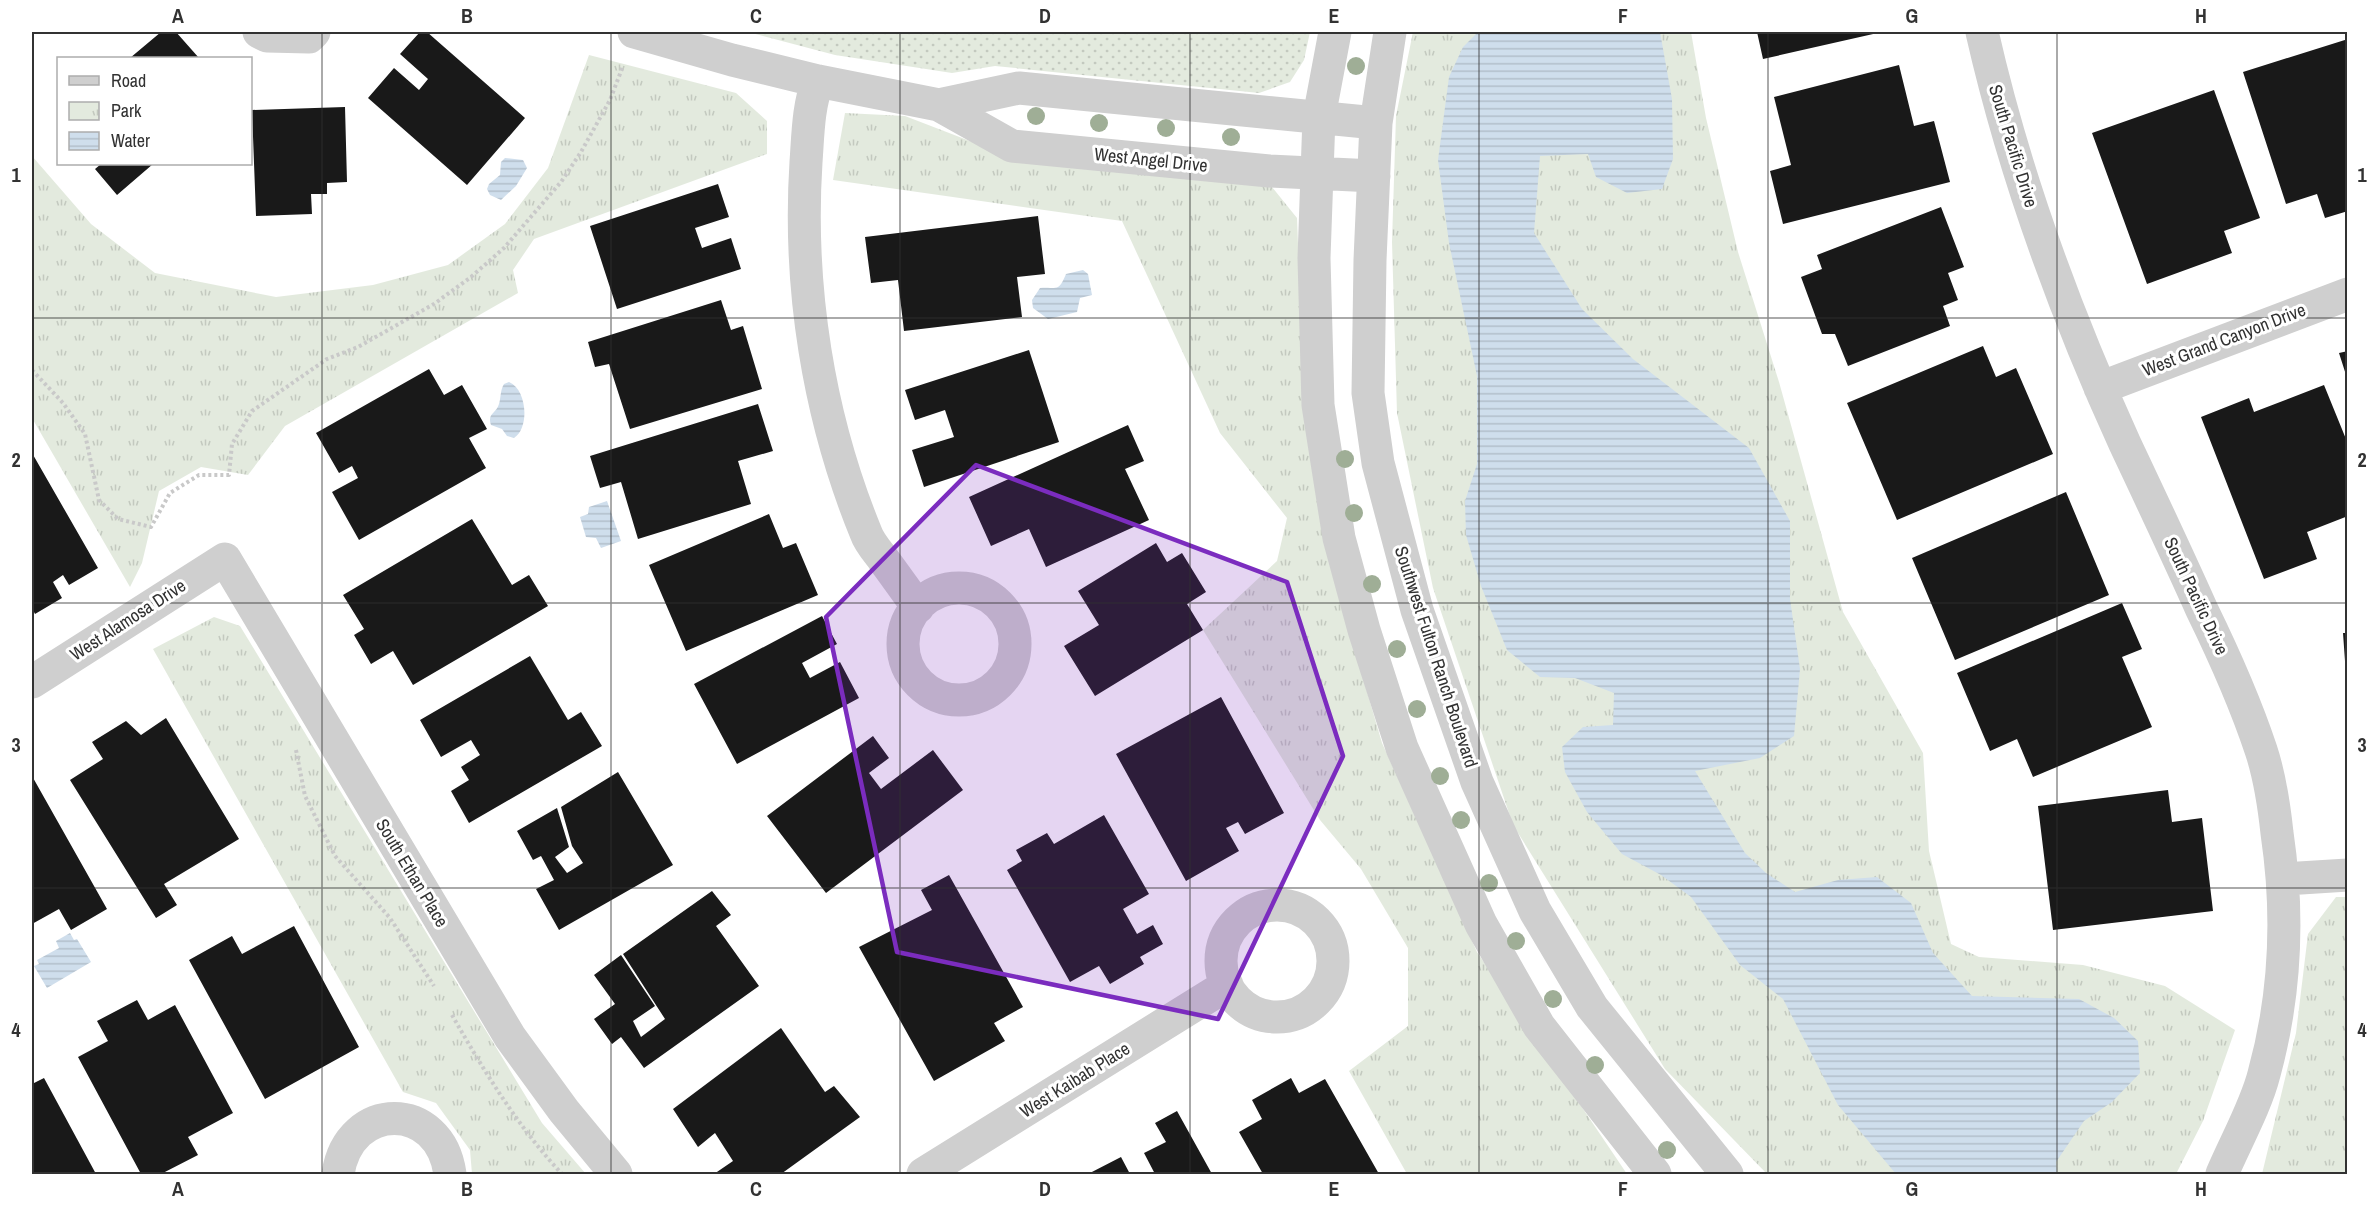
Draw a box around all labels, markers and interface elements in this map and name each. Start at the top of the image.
text: A [172,2,184,29]
text: B [461,2,473,29]
text: C [750,2,762,29]
text: D [1039,2,1051,29]
text: E [1329,2,1340,29]
text: F [1618,2,1628,29]
text: G [1906,2,1918,29]
text: H [2195,2,2207,29]
legend [57,57,252,165]
text: Road [111,68,146,93]
street label: South Pacific Drive [1983,81,2044,210]
text: Park [111,98,142,123]
text: Water [111,128,150,153]
street label: West Angel Drive [1093,141,1209,178]
text: 1 [11,161,21,188]
text: 1 [2357,161,2367,188]
street label: West Grand Canyon Drive [2139,297,2309,382]
text: 2 [11,446,21,473]
text: 2 [2357,446,2367,473]
street label: South Pacific Drive [2158,533,2235,659]
street label: Southwest Fulton Ranch Boulevard [1389,543,1484,771]
street label: West Alamosa Drive [65,573,190,666]
text: 3 [11,731,21,758]
text: 3 [2357,731,2367,758]
street label: South Ethan Place [370,814,455,932]
text: 4 [11,1016,21,1043]
text: 4 [2357,1016,2367,1043]
street label: West Kaibab Place [1015,1036,1134,1123]
text: A [172,1175,184,1202]
text: B [461,1175,473,1202]
text: C [750,1175,762,1202]
text: D [1039,1175,1051,1202]
text: E [1329,1175,1340,1202]
text: F [1618,1175,1628,1202]
text: G [1906,1175,1918,1202]
text: H [2195,1175,2207,1202]

